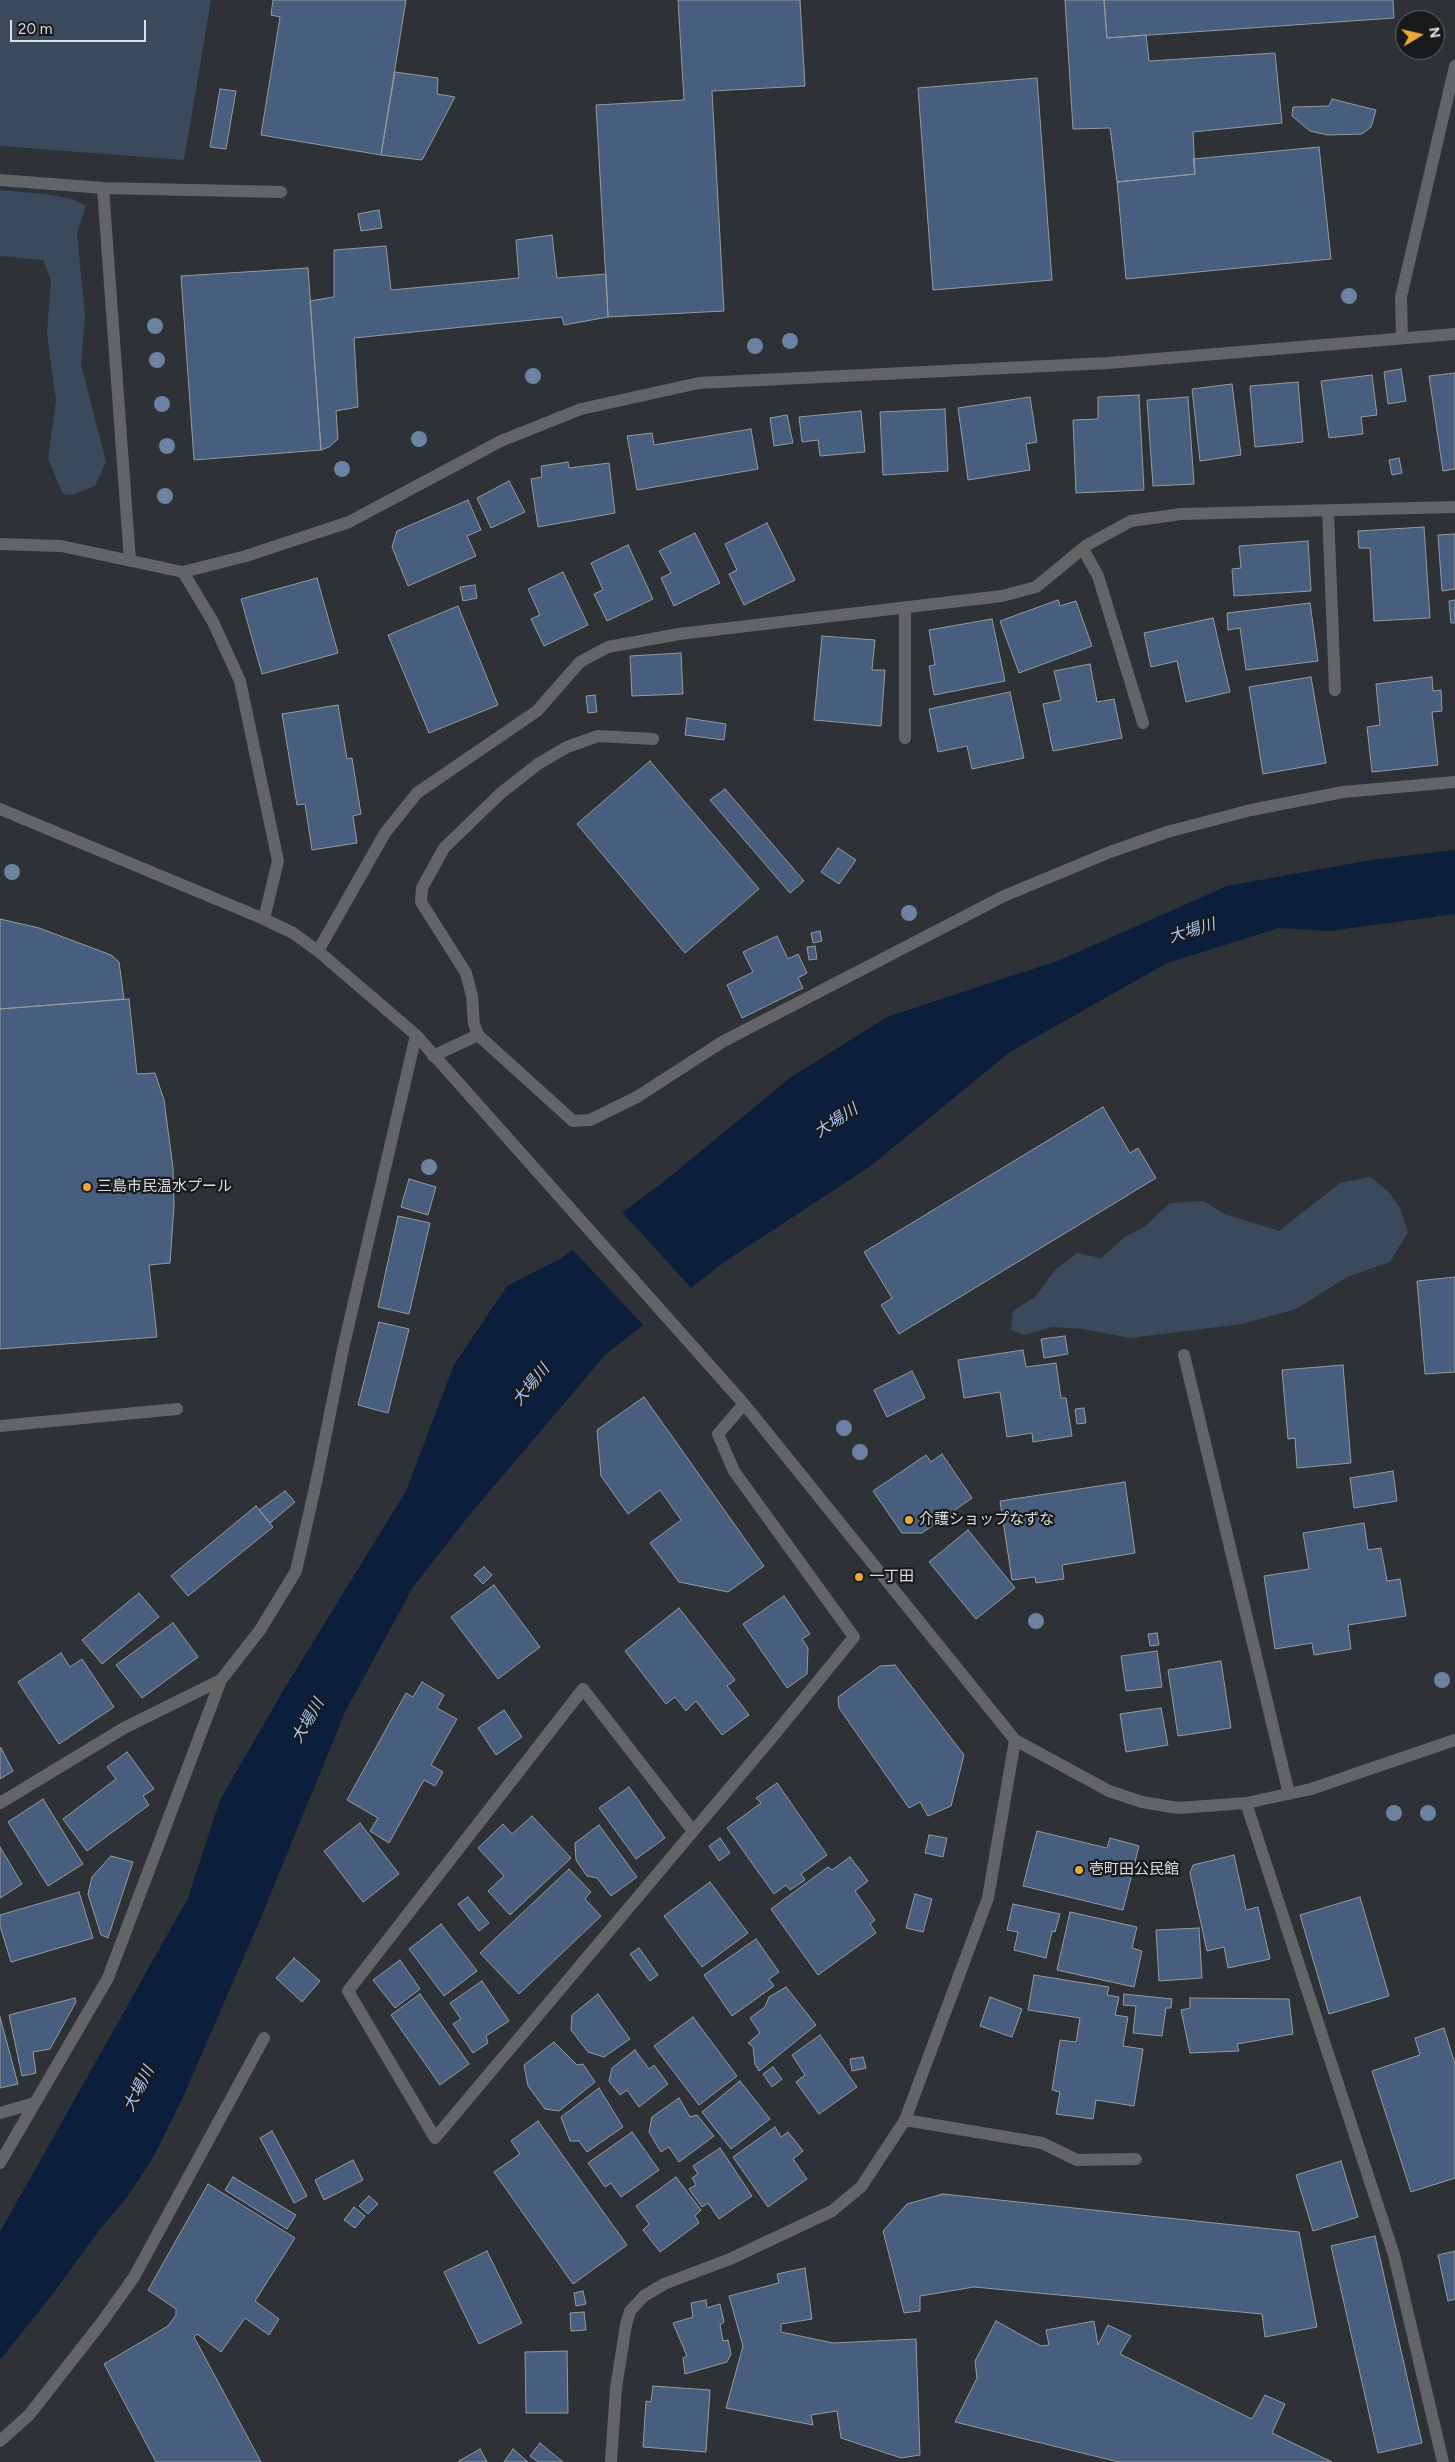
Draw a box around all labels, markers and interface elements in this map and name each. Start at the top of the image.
scale bar [12,10,149,42]
north arrow [1395,10,1445,60]
text: 20 m [18,20,52,38]
text: N [1425,26,1444,39]
water label: 大場川 [1166,915,1218,947]
water label: 大場川 [811,1100,861,1142]
place label: 三島市民温水プール [97,1178,232,1196]
marker: 三島市民温水プール [81,1181,93,1193]
water label: 大場川 [508,1360,554,1410]
place label: 介護ショップなずな [919,1511,1054,1529]
marker: 介護ショップなずな [903,1514,915,1526]
place label: 一丁田 [869,1568,914,1586]
marker: 一丁田 [853,1571,865,1583]
water label: 大場川 [288,1695,328,1747]
place label: 壱町田公民館 [1089,1861,1179,1879]
marker: 壱町田公民館 [1073,1864,1085,1876]
water label: 大場川 [120,2063,158,2115]

